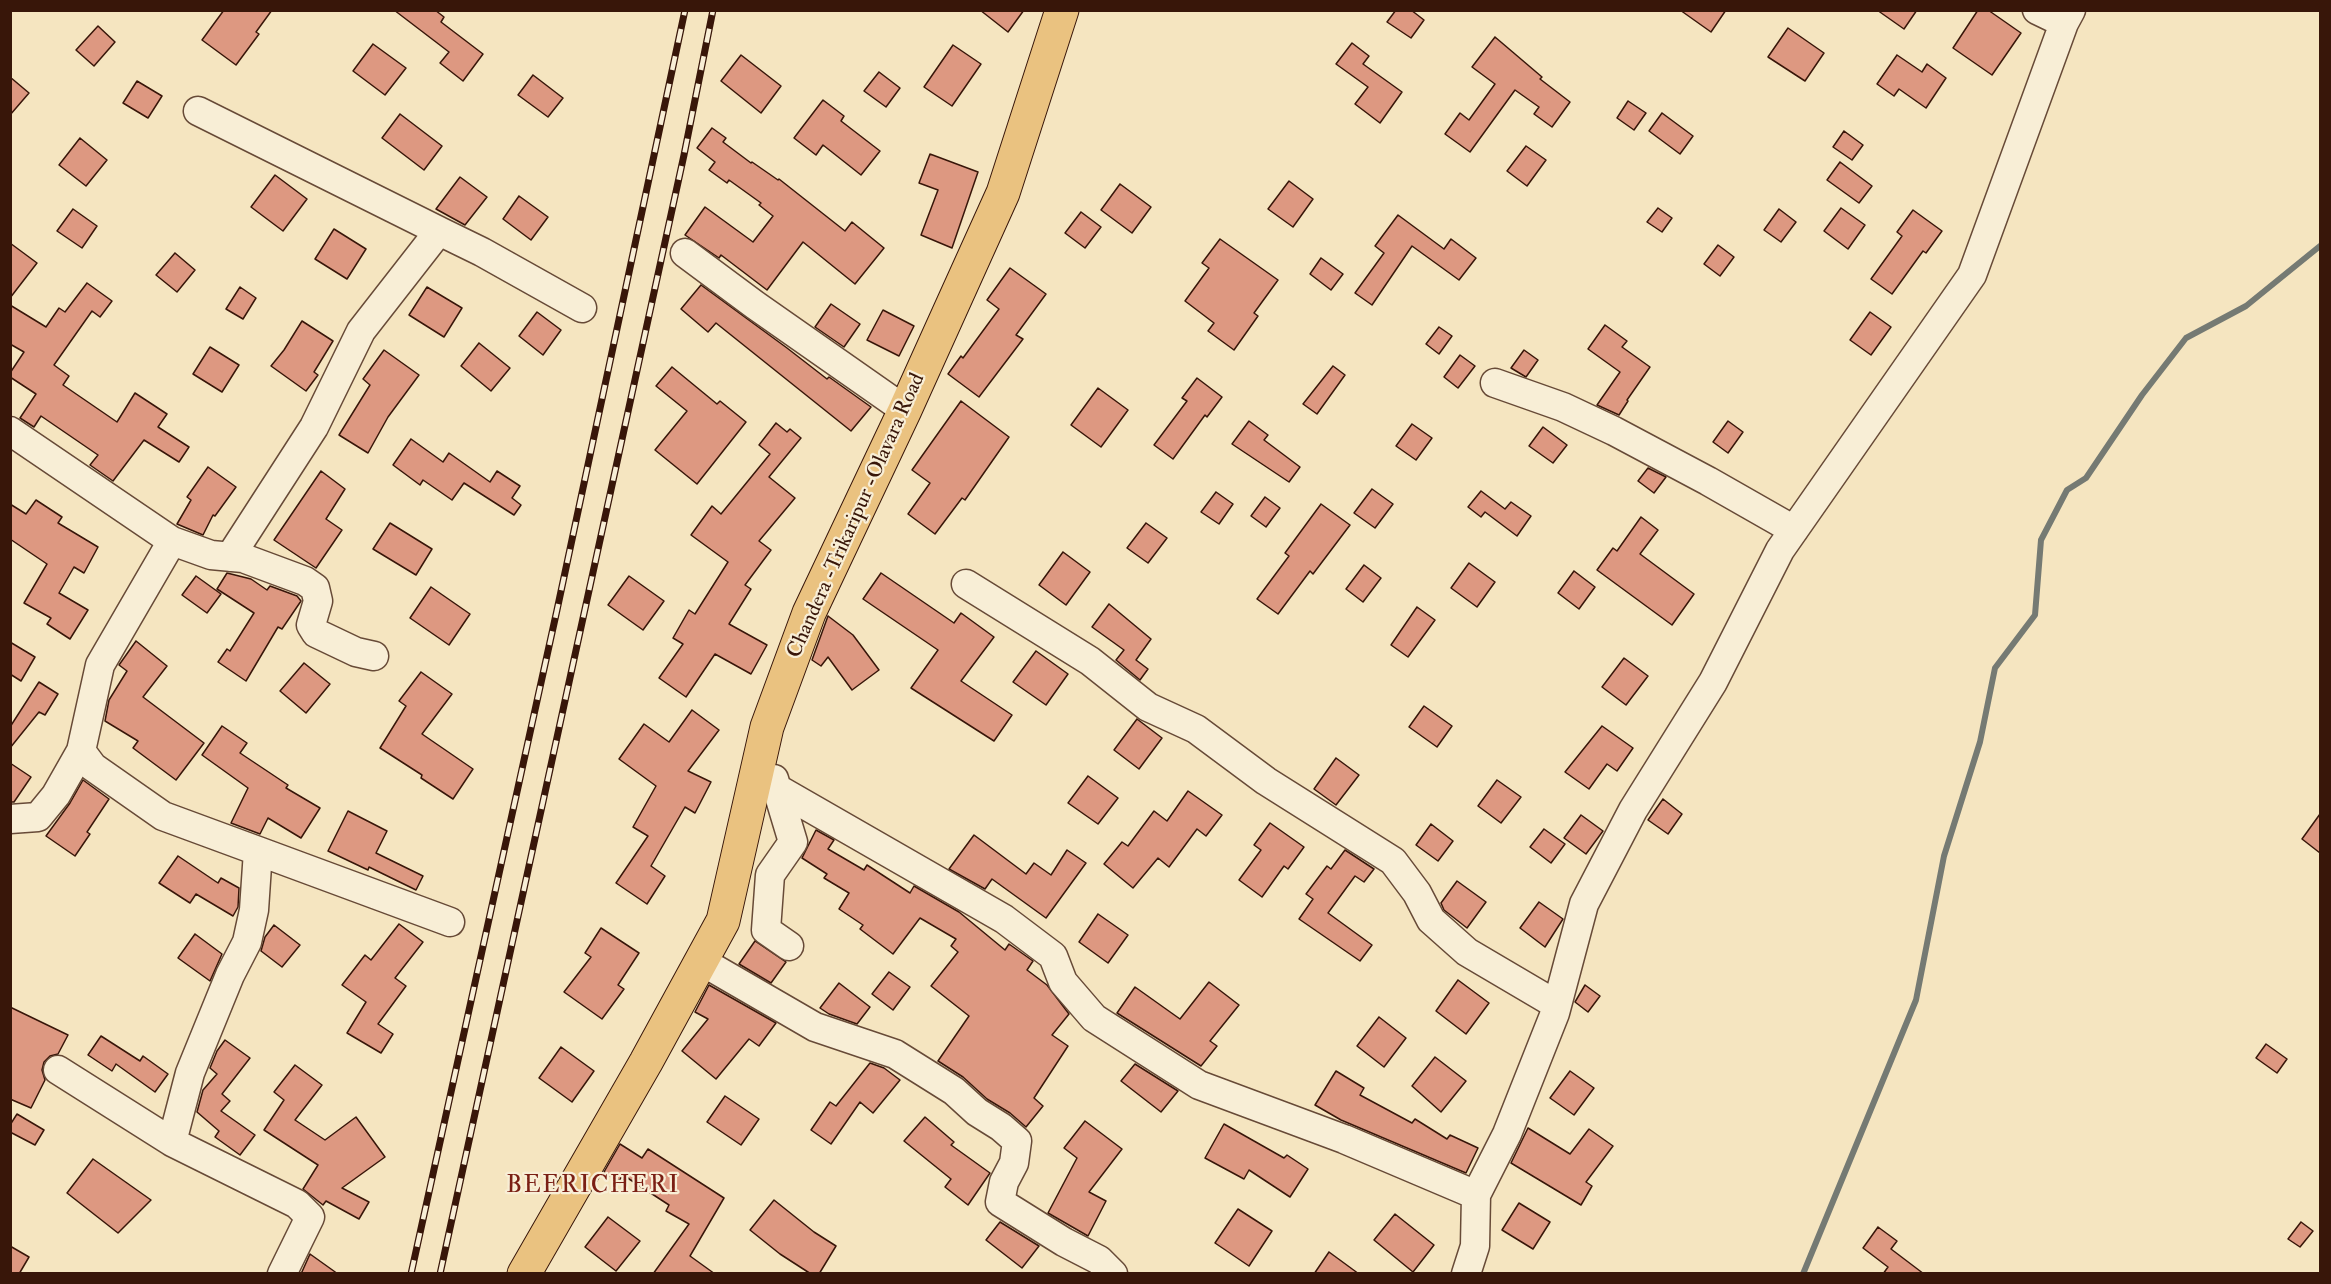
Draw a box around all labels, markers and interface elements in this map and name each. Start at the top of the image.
street label: Chandera -Trikaripur -Olavara Road [783,370,931,662]
district label: BEERICHERI [506,1173,680,1201]

